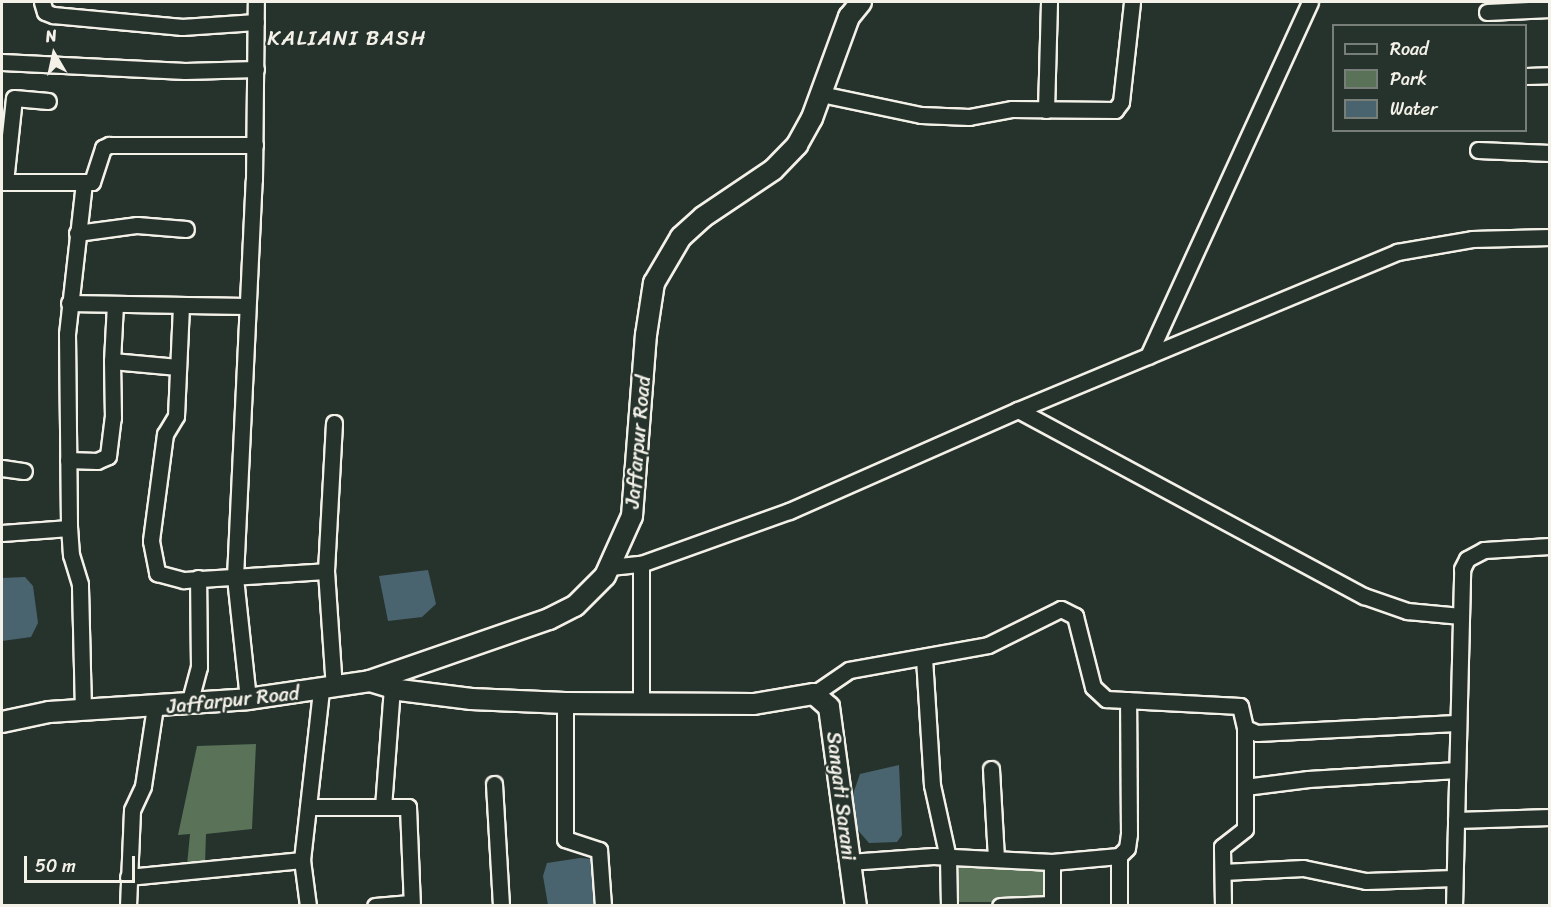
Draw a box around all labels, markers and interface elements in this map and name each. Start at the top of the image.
text: N [43,21,59,51]
north arrow [24,24,84,84]
legend [1332,24,1527,132]
district label: KALIANI BASH [268,25,426,51]
text: Road [1390,33,1429,65]
text: Park [1390,63,1427,95]
text: Water [1390,93,1437,125]
street label: Jaffarpur Road [620,375,656,509]
street label: Jaffarpur Road [166,681,300,719]
street label: Sangati Sarani [821,730,861,862]
scale bar [27,844,138,882]
text: 50 m [35,850,76,882]

